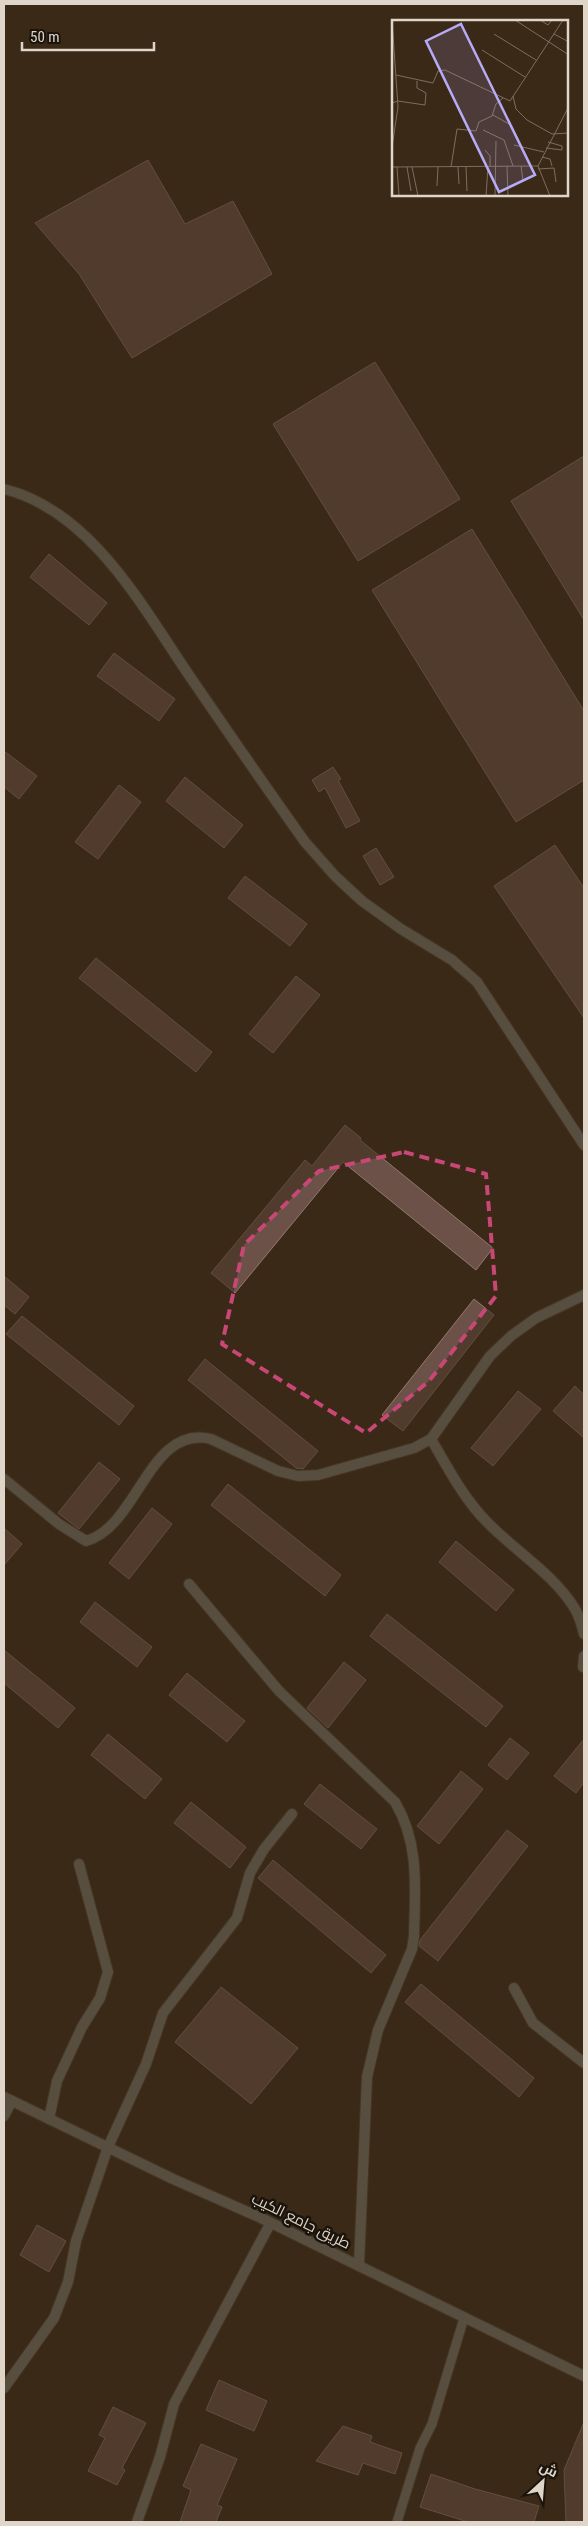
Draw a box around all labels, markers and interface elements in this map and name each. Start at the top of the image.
scale bar [22,20,155,52]
inset map [392,20,568,196]
text: 50 m [30,28,60,46]
street label: طريق جامع الكيب [248,2189,353,2254]
north arrow [518,2456,568,2506]
text: ش [537,2458,560,2481]

